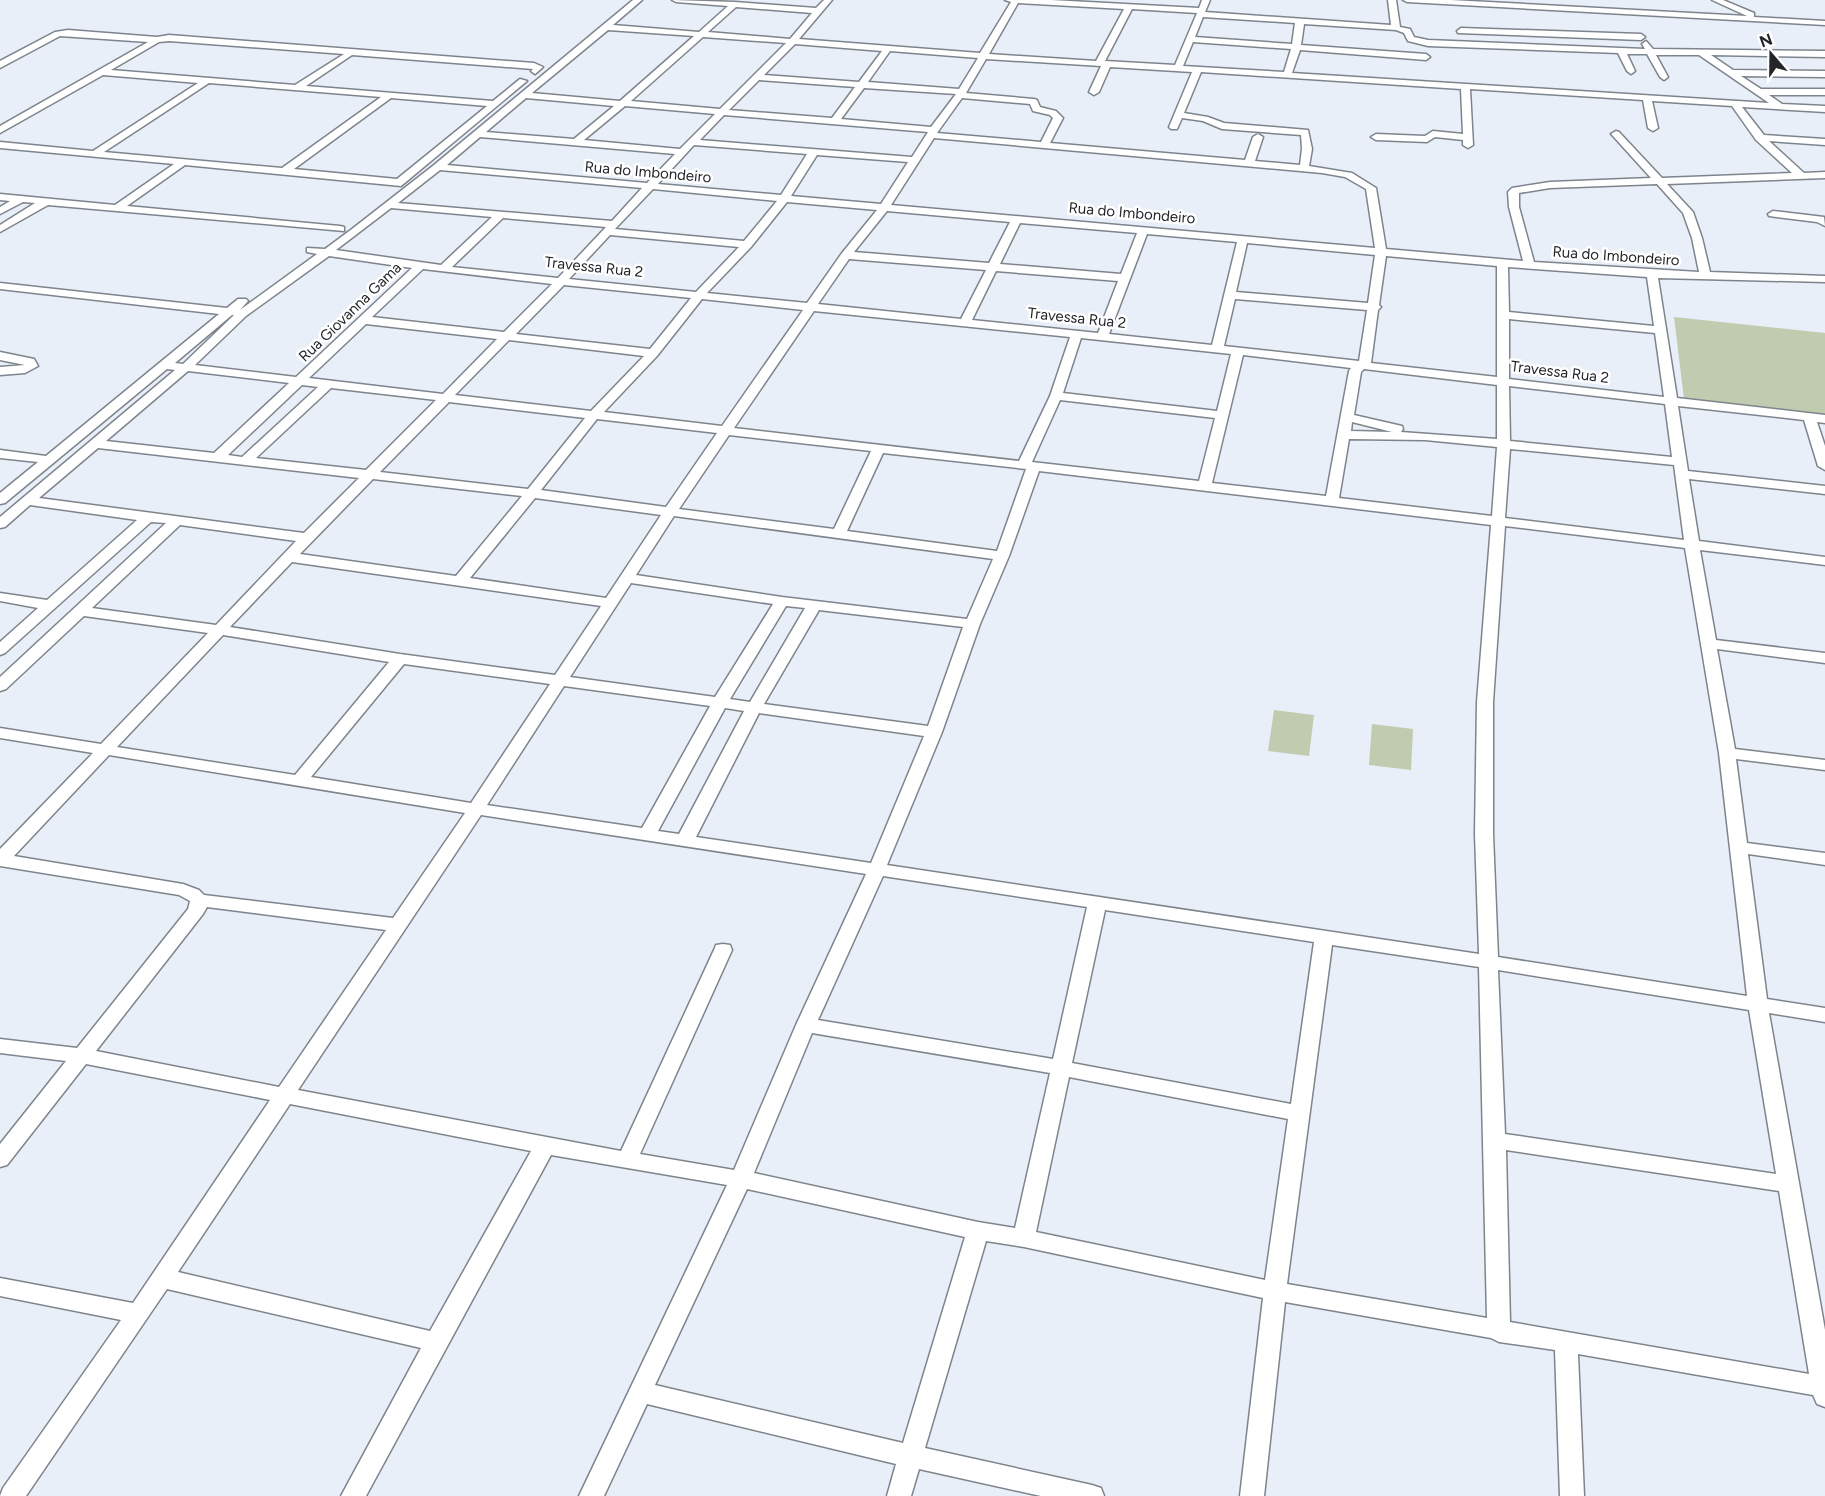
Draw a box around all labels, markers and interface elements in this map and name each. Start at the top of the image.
north arrow [1741,24,1801,84]
text: N [1757,29,1775,51]
street label: Rua do Imbondeiro [584,157,712,187]
street label: Rua do Imbondeiro [1068,198,1196,228]
street label: Rua do Imbondeiro [1552,243,1680,269]
street label: Travessa Rua 2 [544,253,644,281]
street label: Rua Giovanna Gama [295,259,405,365]
street label: Travessa Rua 2 [1027,304,1127,332]
street label: Travessa Rua 2 [1510,357,1610,387]

